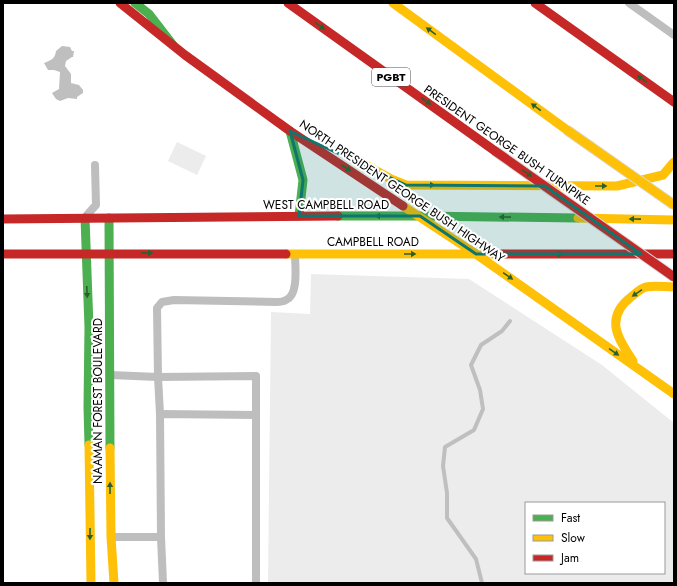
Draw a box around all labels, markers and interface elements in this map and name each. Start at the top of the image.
one-way arrow [314,22,325,30]
one-way arrow [425,27,436,35]
road number: PGBT [372,68,410,86]
one-way arrow [637,75,647,83]
street label: PRESIDENT GEORGE BUSH TURNPIKE [420,80,594,210]
one-way arrow [420,97,431,105]
one-way arrow [531,103,541,111]
street label: NORTH PRESIDENT GEORGE BUSH HIGHWAY [296,115,509,267]
one-way arrow [340,164,352,171]
one-way arrow [522,169,532,177]
one-way arrow [423,182,435,189]
one-way arrow [595,183,608,189]
street label: WEST CAMPBELL ROAD [263,196,389,214]
one-way arrow [374,213,387,219]
one-way arrow [498,214,511,220]
one-way arrow [628,216,641,222]
street label: CAMPBELL ROAD [327,233,419,251]
one-way arrow [141,250,154,256]
one-way arrow [404,251,417,257]
one-way arrow [551,251,564,257]
one-way arrow [503,272,513,280]
one-way arrow [84,286,90,299]
one-way arrow [631,289,642,296]
street label: NAAMAN FOREST BOULEVARD [89,318,107,484]
one-way arrow [609,348,619,356]
one-way arrow [107,482,114,494]
legend [525,502,665,574]
text: Fast [561,509,580,527]
one-way arrow [87,528,94,540]
text: Slow [561,529,586,547]
text: Jam [559,549,579,567]

